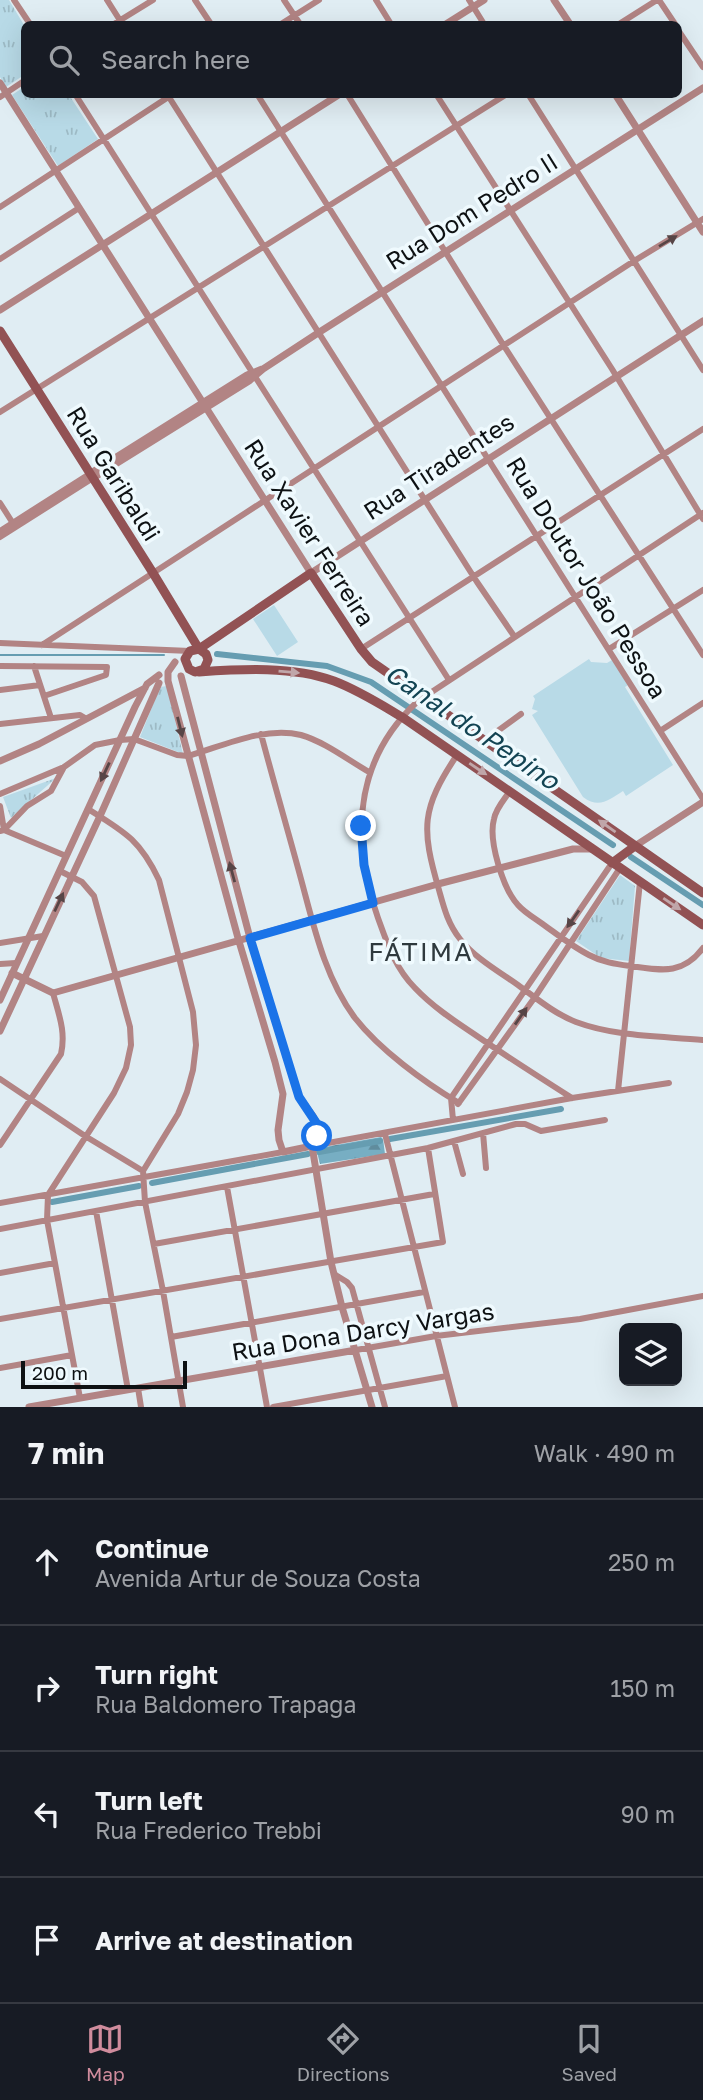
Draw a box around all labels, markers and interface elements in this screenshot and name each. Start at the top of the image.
search box [21,21,682,98]
icon: search [45,41,83,79]
text: Search here [101,44,250,75]
street label: Rua Dom Pedro II [380,146,562,275]
one-way arrow [658,234,677,247]
street label: Rua Garibaldi [61,401,167,546]
street label: Rua Tiradentes [358,406,519,525]
street label: Rua Xavier Ferreira [239,433,382,631]
street label: Rua Doutor João Pessoa [501,451,674,703]
water label: Canal do Pepino [380,657,566,797]
one-way arrow [278,667,300,678]
one-way arrow [175,716,186,738]
one-way arrow [100,761,111,782]
one-way arrow [469,763,488,776]
route end [345,810,376,841]
one-way arrow [598,819,616,833]
one-way arrow [226,861,237,883]
one-way arrow [53,892,65,912]
one-way arrow [662,897,681,910]
one-way arrow [566,910,580,928]
district label: FÁTIMA [368,936,474,967]
one-way arrow [514,1007,528,1025]
route start [301,1120,332,1151]
street label: Rua Dona Darcy Vargas [229,1295,496,1366]
map controls [619,1323,682,1386]
button: layers [619,1323,682,1386]
scale bar [21,1358,187,1390]
text: 200 m [32,1361,88,1384]
text: 7 min [28,1435,104,1471]
text: Walk · 490 m [534,1439,675,1467]
text: Continue [95,1533,209,1564]
icon: ahead [28,1543,66,1581]
text: 250 m [608,1548,675,1576]
text: Avenida Artur de Souza Costa [95,1564,421,1592]
text: Turn right [95,1659,218,1690]
icon: right [28,1669,66,1707]
text: 150 m [610,1674,675,1702]
text: Rua Baldomero Trapaga [95,1690,357,1718]
text: Turn left [95,1785,203,1816]
icon: left [28,1795,66,1833]
text: 90 m [621,1800,675,1828]
text: Rua Frederico Trebbi [95,1816,322,1844]
icon: arrive [28,1921,66,1959]
text: Arrive at destination [95,1925,353,1956]
tab: Map [86,2020,125,2085]
tab: Directions [297,2020,390,2085]
tab: Saved [562,2020,617,2085]

